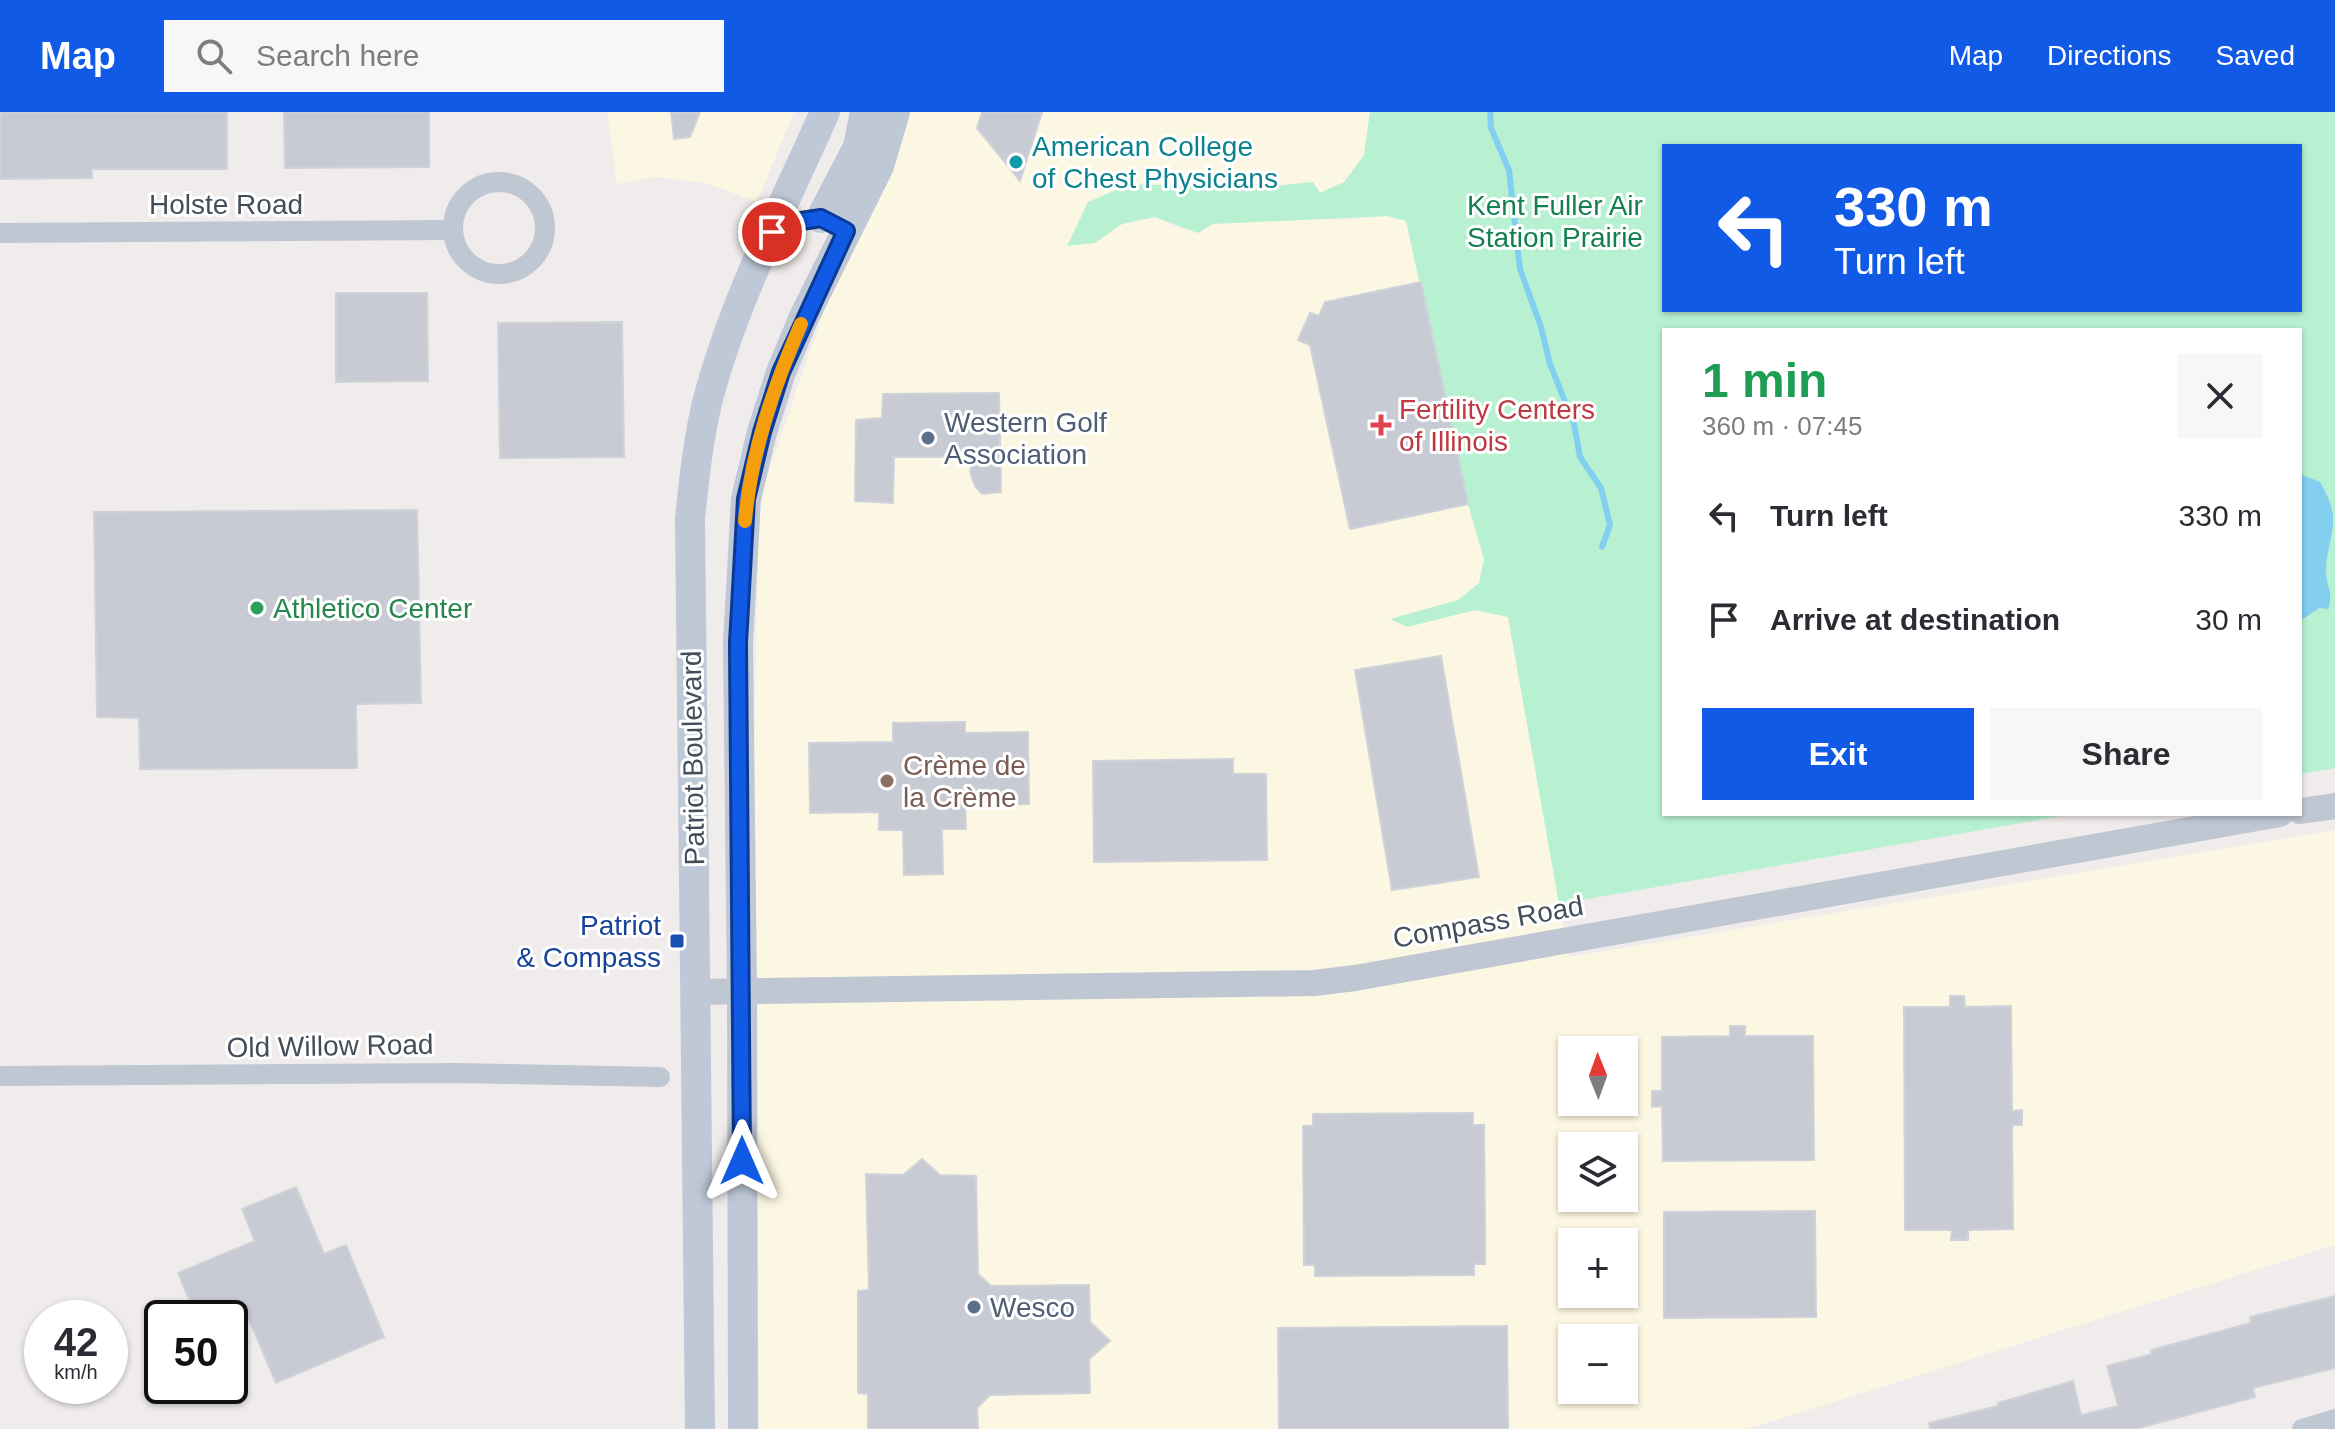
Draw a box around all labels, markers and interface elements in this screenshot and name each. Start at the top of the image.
search box [164,20,724,92]
icon: search [192,34,236,78]
text: Map [40,35,116,77]
text: Search here [256,39,419,72]
text: Map [1949,40,2003,71]
text: Directions [2047,40,2172,71]
text: Saved [2216,40,2295,71]
place label: American College of Chest Physicians [1032,131,1278,194]
marker: American College of Chest Physicians [1007,153,1025,171]
text: 330 m [1834,175,1993,238]
icon: left [1702,176,1806,280]
street label: Holste Road [149,189,303,220]
park label: Kent Fuller Air Station Prairie [1467,190,1643,253]
pin [738,198,806,266]
icon: arrive [750,210,794,254]
text: Turn left [1834,241,1965,282]
text: 1 min [1702,354,1827,407]
button: close [2178,354,2262,438]
place label: Fertility Centers of Illinois [1399,394,1595,457]
place label: Western Golf Association [944,407,1107,470]
text: 360 m · 07:45 [1702,411,1862,441]
marker: Fertility Centers of Illinois [1370,414,1392,436]
marker: Western Golf Association [919,429,937,447]
icon: left [1702,494,1746,538]
text: Turn left [1770,499,1888,532]
text: 330 m [2179,499,2262,532]
place label: Athletico Center [273,593,472,624]
icon: arrive [1702,598,1746,642]
marker: Athletico Center [248,599,266,617]
text: Arrive at destination [1770,603,2060,636]
text: 30 m [2195,603,2262,636]
street label: Patriot Boulevard [676,650,710,866]
button: Exit [1702,708,1974,800]
button: Share [1990,708,2262,800]
place label: Crème de la Crème [903,750,1026,813]
marker: Crème de la Crème [878,772,896,790]
street label: Compass Road [1390,890,1586,954]
place label: Patriot & Compass [516,910,661,973]
marker: Patriot & Compass [668,932,686,950]
street label: Old Willow Road [226,1029,434,1063]
north arrow [1558,1036,1638,1116]
map controls [1558,1036,1638,1404]
position arrow [700,1119,784,1203]
button: layers [1558,1132,1638,1212]
button: + [1558,1228,1638,1308]
place label: Wesco [990,1292,1075,1323]
marker: Wesco [965,1298,983,1316]
speed limit sign: 50 [144,1300,248,1404]
text: 42 [54,1320,98,1364]
button: − [1558,1324,1638,1404]
text: km/h [54,1361,98,1383]

